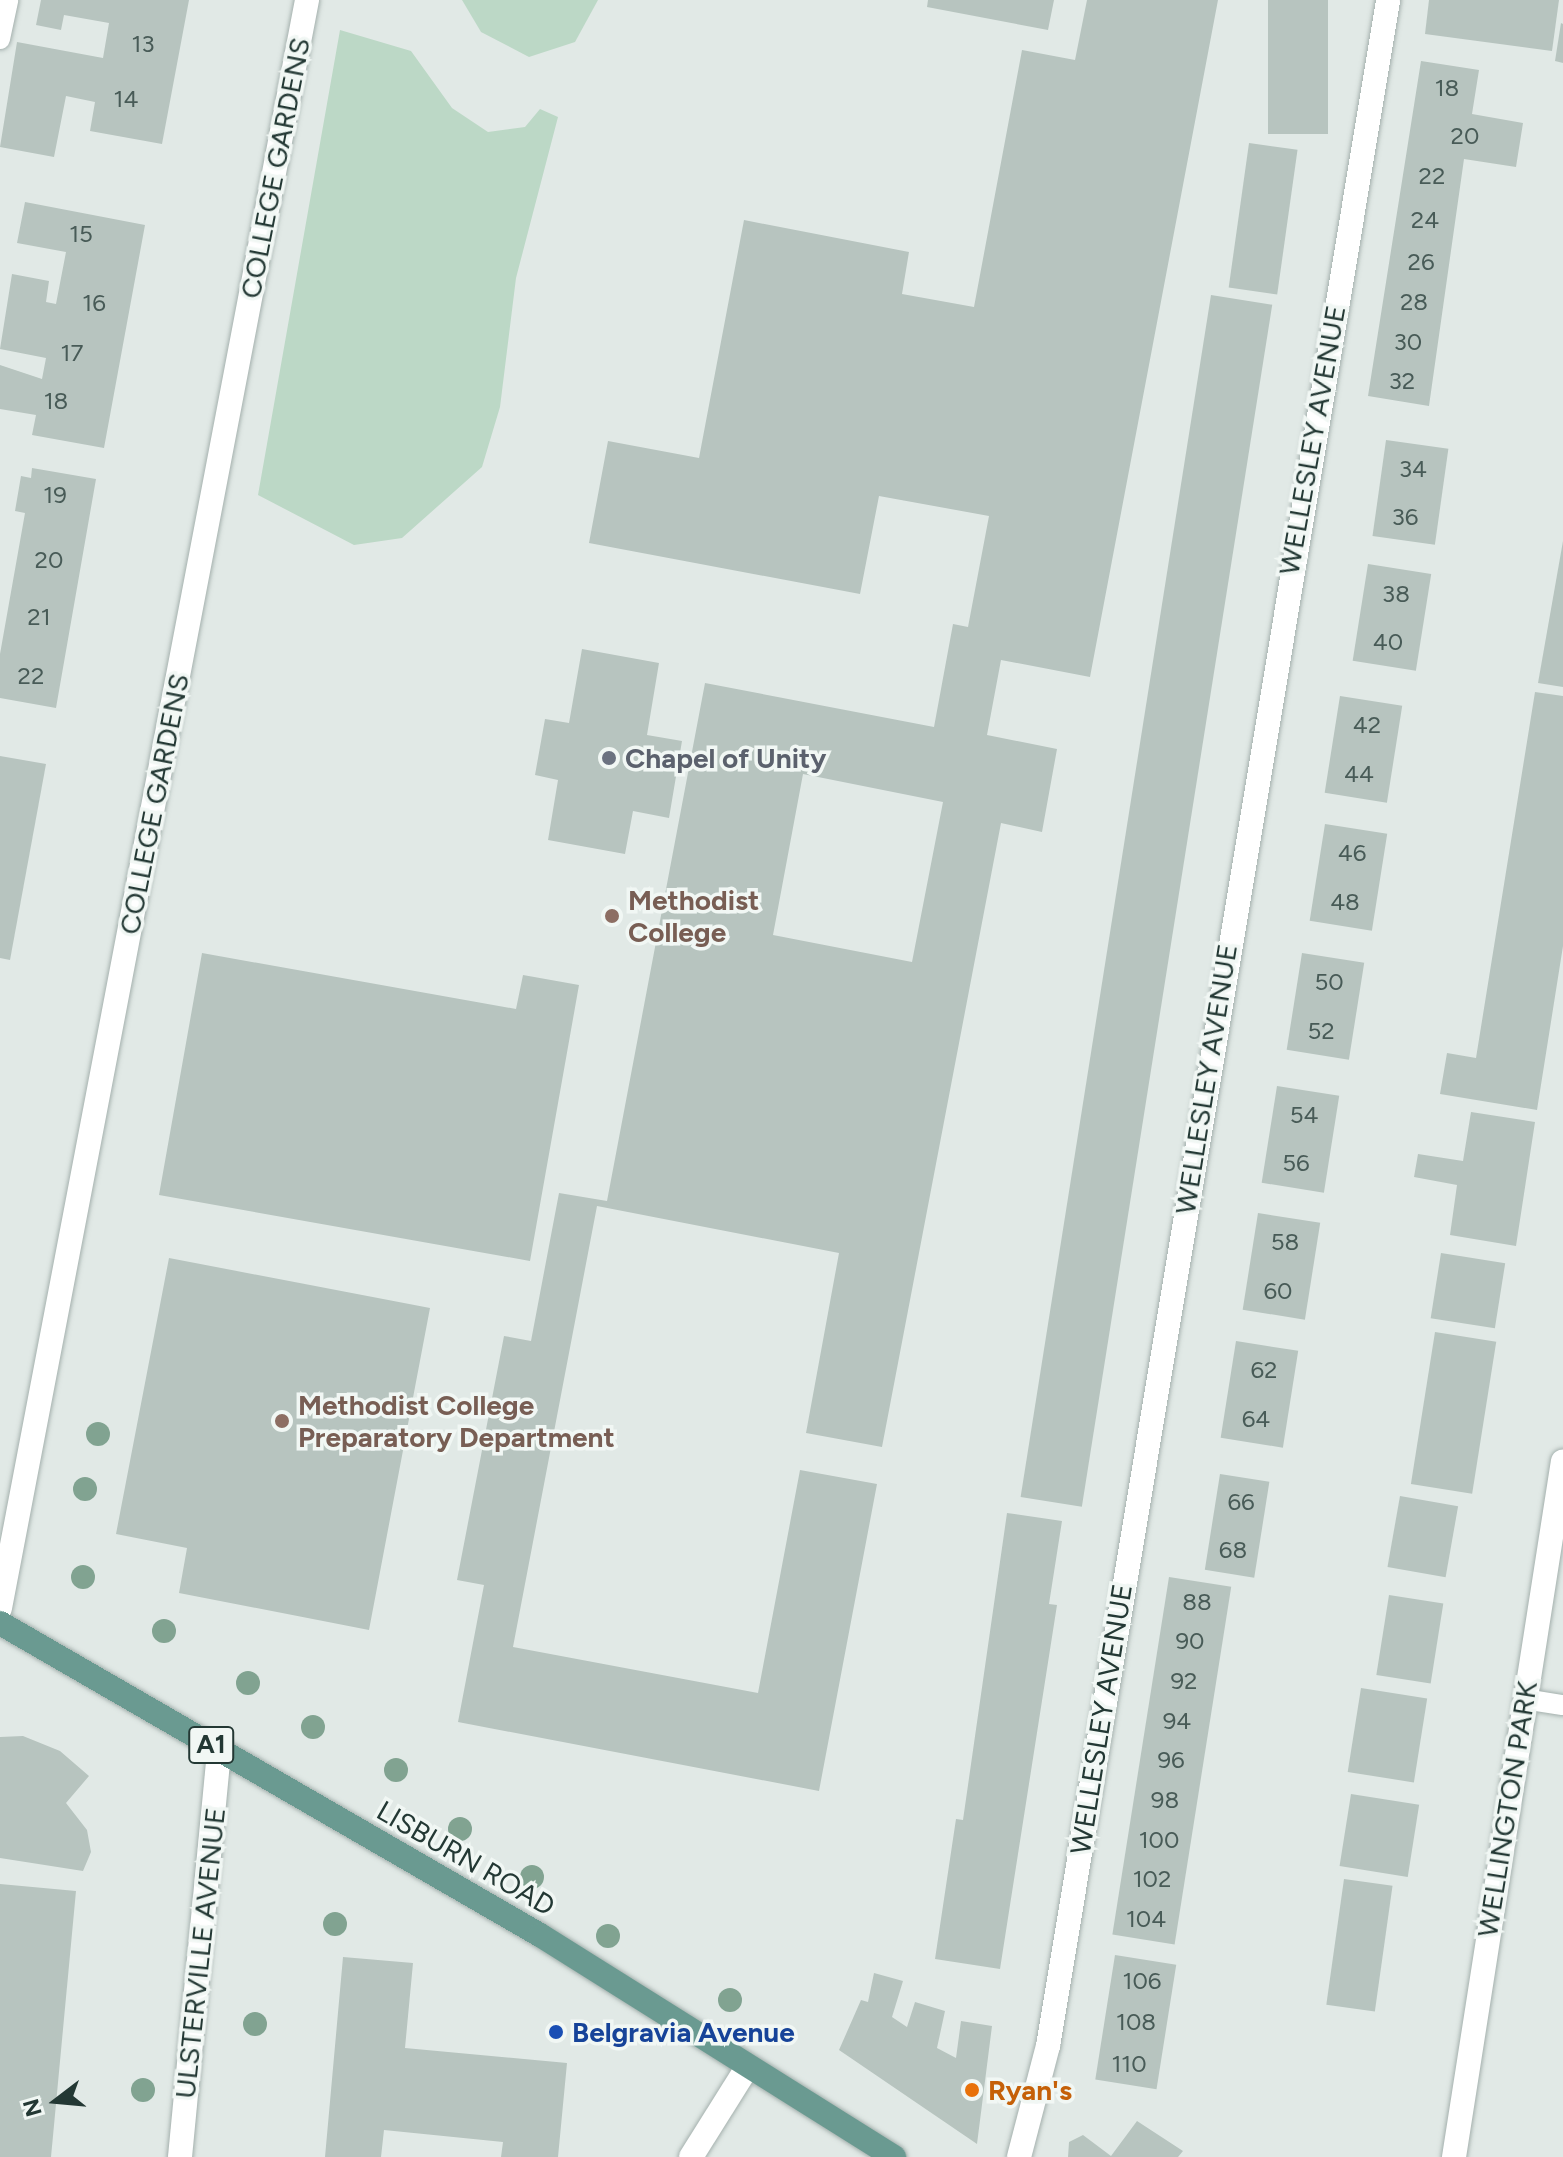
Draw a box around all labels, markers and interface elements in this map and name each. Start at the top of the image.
house number: 13 [132,30,154,58]
street label: COLLEGE GARDENS [233,35,317,301]
house number: 18 [1435,74,1459,102]
house number: 14 [114,85,138,113]
house number: 20 [1451,122,1479,150]
house number: 22 [1419,162,1445,190]
house number: 24 [1411,206,1439,234]
house number: 15 [69,220,93,248]
house number: 26 [1408,248,1434,276]
house number: 28 [1400,288,1428,316]
house number: 16 [82,289,106,317]
street label: WELLESLEY AVENUE [1272,303,1352,577]
house number: 30 [1394,328,1422,356]
house number: 17 [61,339,83,367]
house number: 32 [1389,367,1415,395]
house number: 18 [44,387,68,415]
house number: 34 [1399,455,1427,483]
house number: 19 [43,481,67,509]
house number: 36 [1392,503,1418,531]
house number: 20 [35,546,63,574]
house number: 38 [1382,580,1410,608]
house number: 21 [27,603,51,631]
house number: 40 [1373,628,1403,656]
house number: 22 [18,662,44,690]
street label: COLLEGE GARDENS [112,671,196,937]
house number: 42 [1353,711,1381,739]
place label: Chapel of Unity [625,741,826,775]
marker: Chapel of Unity [600,749,618,767]
house number: 44 [1344,760,1374,788]
house number: 46 [1338,839,1366,867]
place label: Methodist College [628,883,759,949]
house number: 48 [1330,888,1360,916]
marker: Methodist College [603,907,621,925]
street label: WELLESLEY AVENUE [1168,942,1244,1216]
house number: 50 [1314,968,1344,996]
house number: 52 [1307,1017,1335,1045]
house number: 54 [1290,1101,1318,1129]
house number: 56 [1282,1149,1310,1177]
house number: 58 [1271,1228,1299,1256]
house number: 60 [1264,1277,1292,1305]
house number: 62 [1251,1356,1277,1384]
place label: Methodist College Preparatory Department [298,1388,615,1454]
house number: 64 [1242,1405,1270,1433]
marker: Methodist College Preparatory Department [273,1412,291,1430]
house number: 66 [1227,1488,1255,1516]
house number: 68 [1219,1536,1247,1564]
street label: WELLESLEY AVENUE [1063,1582,1139,1856]
house number: 88 [1182,1588,1212,1616]
house number: 90 [1176,1627,1204,1655]
house number: 92 [1171,1667,1197,1695]
street label: WELLINGTON PARK [1470,1679,1544,1939]
house number: 94 [1163,1707,1191,1735]
road number: A1 [187,1723,235,1767]
house number: 96 [1157,1746,1185,1774]
house number: 98 [1151,1786,1179,1814]
street label: LISBURN ROAD [371,1793,561,1923]
street label: ULSTERVILLE AVENUE [168,1806,232,2100]
house number: 100 [1139,1826,1179,1854]
house number: 102 [1133,1865,1171,1893]
house number: 104 [1126,1905,1166,1933]
house number: 106 [1123,1967,1161,1995]
house number: 108 [1116,2008,1156,2036]
place label: Belgravia Avenue [572,2015,795,2049]
marker: Belgravia Avenue [547,2023,565,2041]
house number: 110 [1111,2050,1147,2078]
north arrow [16,2061,96,2141]
place label: Ryan's [988,2073,1072,2107]
marker: Ryan's [963,2081,981,2099]
text: N [17,2096,48,2120]

